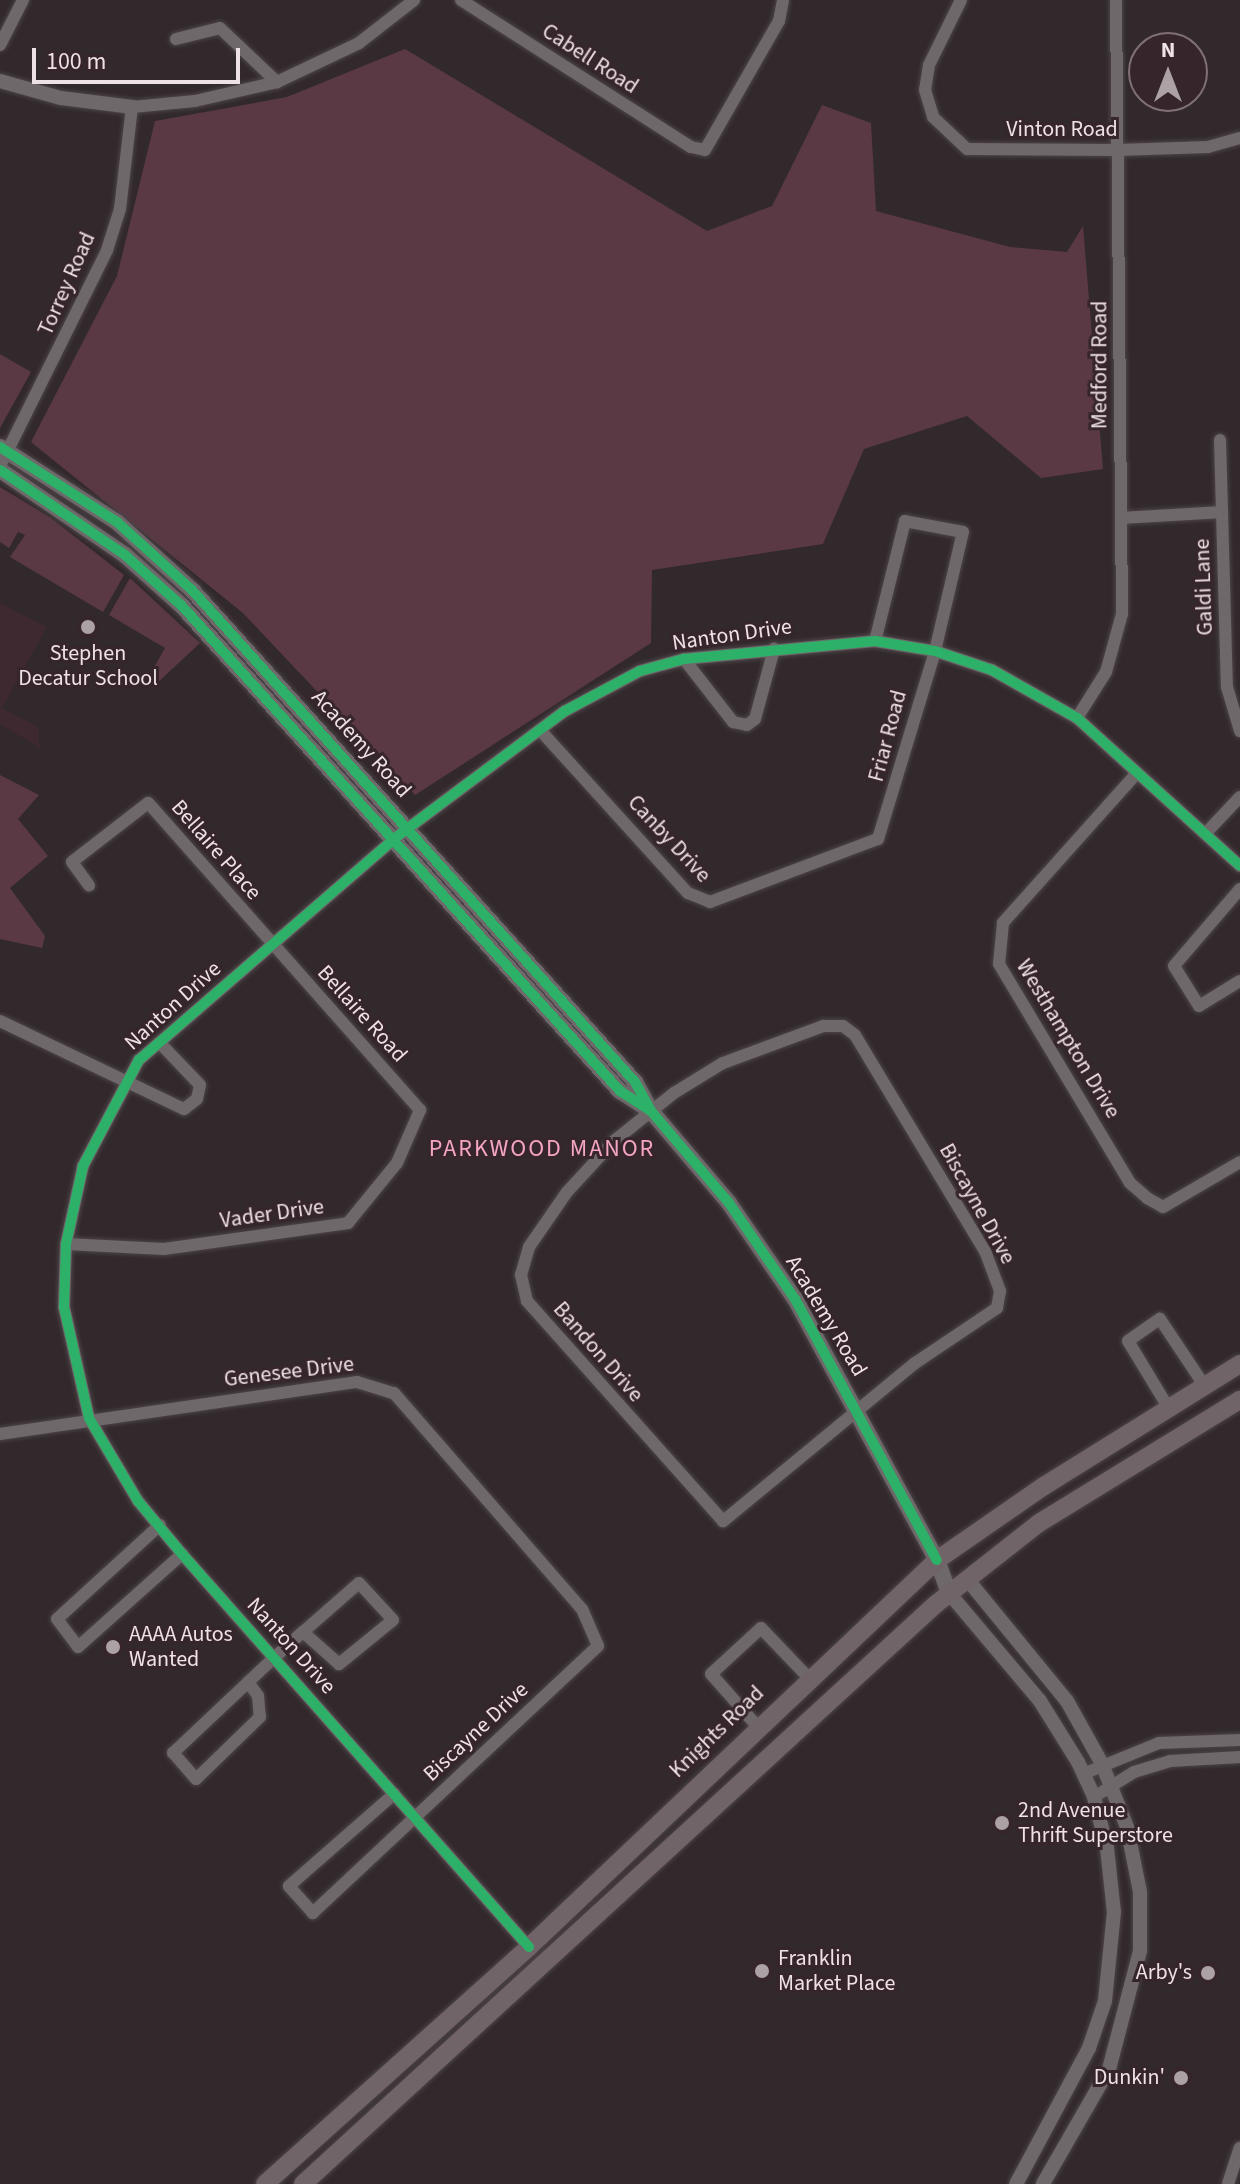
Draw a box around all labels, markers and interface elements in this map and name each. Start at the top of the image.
street label: Cabell Road [537,18,643,100]
scale bar [36,32,244,82]
north arrow [1128,32,1208,112]
text: N [1161,34,1175,66]
text: 100 m [46,44,106,79]
street label: Vinton Road [1006,117,1118,143]
street label: Torrey Road [33,228,101,340]
street label: Medford Road [1087,301,1113,429]
street label: Galdi Lane [1189,538,1219,636]
street label: Nanton Drive [670,614,794,656]
marker: Stephen Decatur School [79,618,97,636]
place label: Stephen Decatur School [18,640,158,692]
street label: Academy Road [306,685,416,803]
street label: Friar Road [863,687,913,785]
street label: Canby Drive [622,790,716,888]
street label: Bellaire Place [165,795,267,905]
street label: Westhampton Drive [1010,955,1126,1123]
street label: Nanton Drive [119,956,227,1056]
street label: Bellaire Road [312,960,412,1068]
district label: PARKWOOD MANOR [429,1135,655,1163]
street label: Biscayne Drive [933,1139,1021,1269]
street label: Vader Drive [218,1194,326,1234]
street label: Academy Road [780,1251,872,1381]
street label: Bandon Drive [547,1296,649,1408]
street label: Genesee Drive [223,1351,355,1393]
street label: Nanton Drive [241,1592,341,1700]
place label: AAAA Autos Wanted [129,1621,233,1672]
marker: AAAA Autos Wanted [104,1638,122,1656]
street label: Biscayne Drive [418,1677,534,1787]
street label: Knights Road [664,1680,770,1784]
place label: 2nd Avenue Thrift Superstore [1018,1797,1173,1848]
marker: 2nd Avenue Thrift Superstore [993,1814,1011,1832]
place label: Franklin Market Place [778,1945,895,1996]
place label: Arby's [1136,1960,1192,1986]
marker: Franklin Market Place [753,1962,771,1980]
marker: Arby's [1199,1964,1217,1982]
place label: Dunkin' [1094,2065,1165,2091]
marker: Dunkin' [1172,2069,1190,2087]

